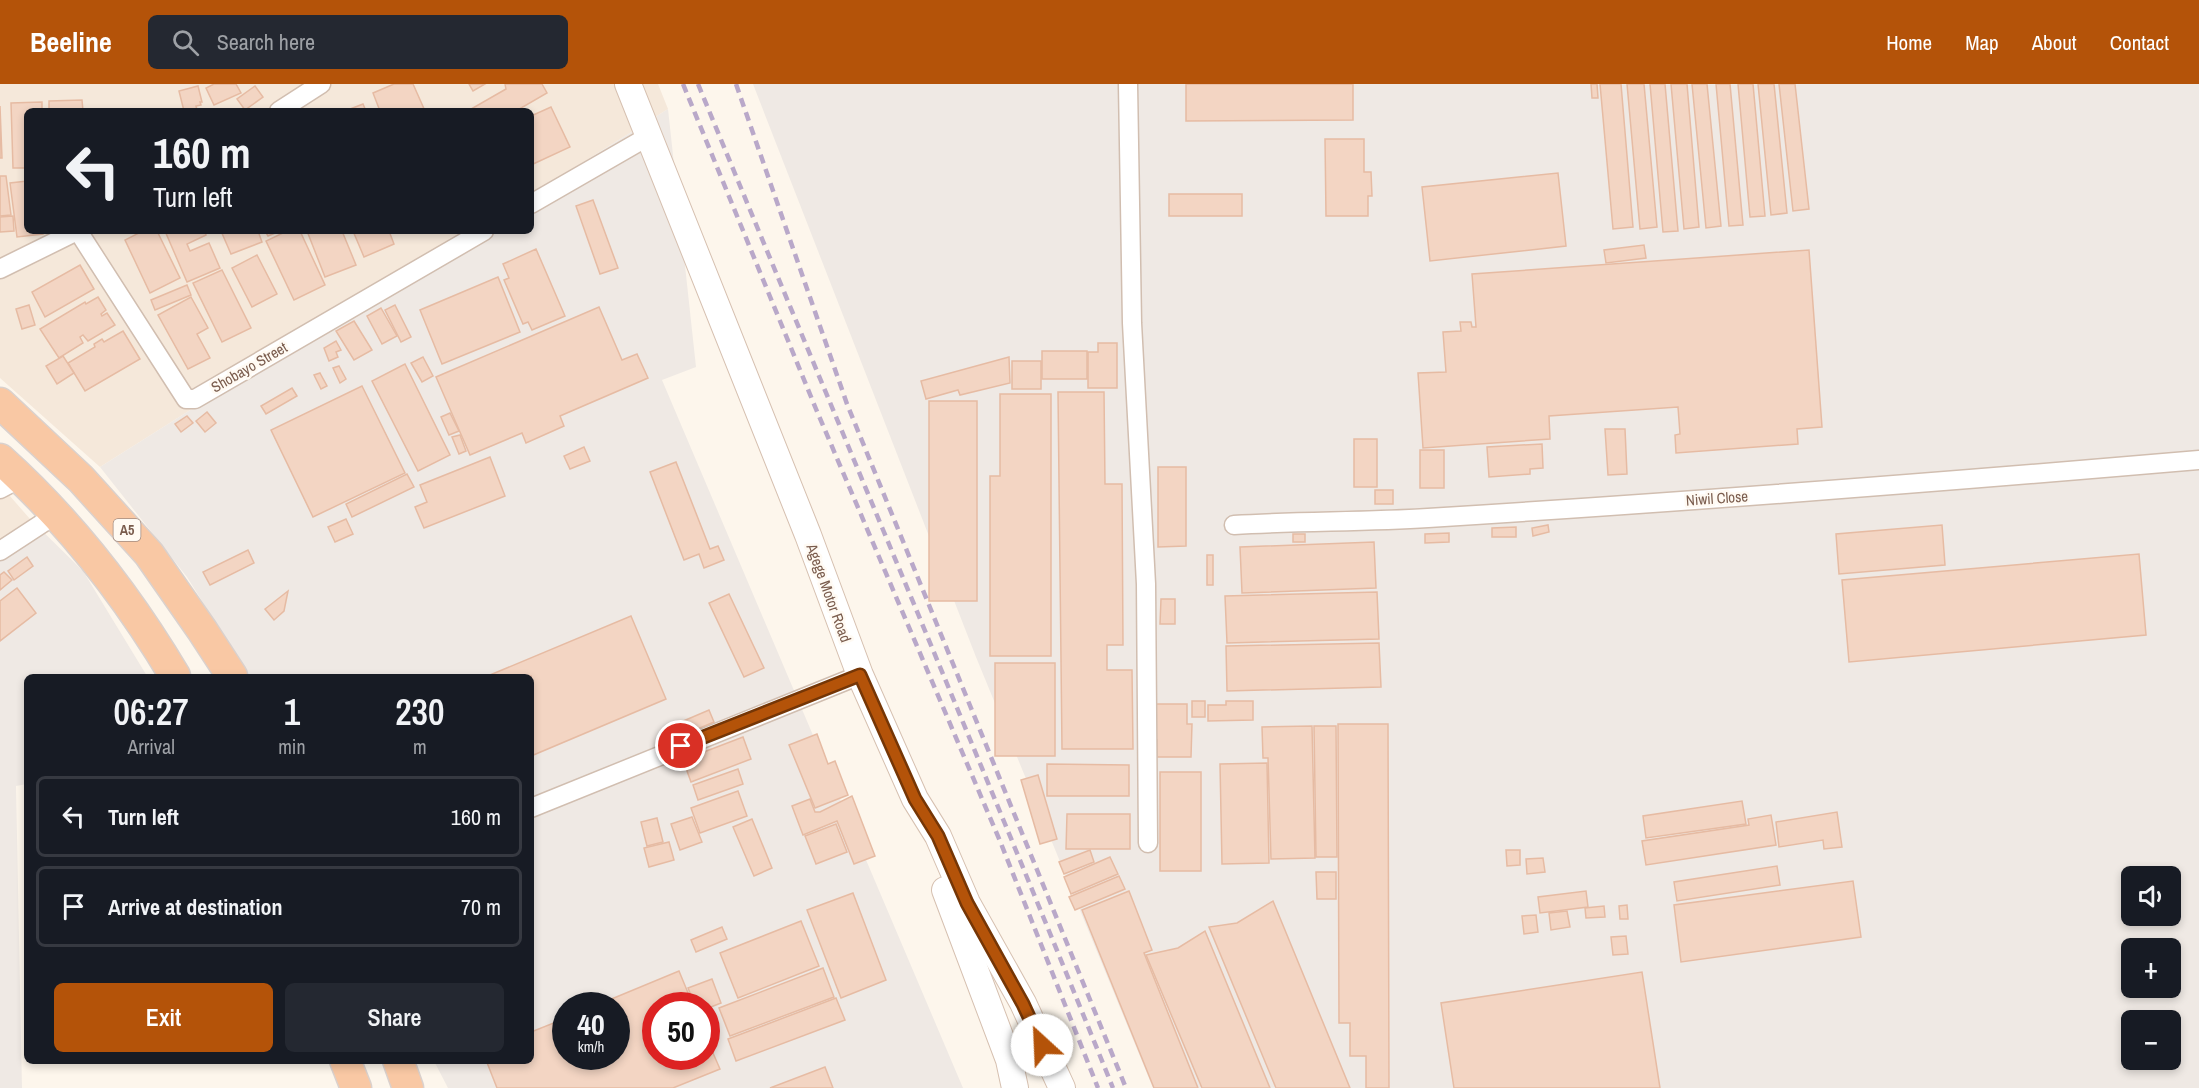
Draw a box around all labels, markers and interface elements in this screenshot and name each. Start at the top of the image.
search box [148,15,568,69]
text: Beeline [30,23,112,61]
icon: search [169,26,202,59]
text: Search here [217,27,315,57]
text: Home [1886,28,1932,57]
text: Map [1965,28,1999,57]
text: About [2032,28,2077,57]
text: Contact [2110,28,2169,57]
text: 160 m [153,125,251,181]
icon: left [54,132,132,210]
text: Turn left [153,179,232,215]
street label: Shobayo Street [207,336,291,397]
street label: Niwil Close [1685,485,1749,511]
road number: A5 [114,519,140,541]
street label: Agege Motor Road [801,540,857,645]
text: 06:27 [114,688,189,736]
text: 1 [284,688,300,736]
text: 230 [395,688,444,736]
pin [655,720,706,771]
icon: arrive [664,729,697,762]
text: Arrival [127,733,175,760]
text: min [278,733,306,760]
text: m [413,733,427,760]
icon: left [57,800,90,833]
text: Turn left [108,802,179,832]
text: 160 m [451,802,501,832]
map controls [2121,866,2181,1070]
button: sound [2121,866,2181,926]
icon: arrive [57,890,90,923]
text: Arrive at destination [108,892,282,922]
text: 70 m [461,892,501,922]
button: + [2121,938,2181,998]
button: Exit [54,983,273,1052]
button: Share [285,983,504,1052]
speed limit sign: 50 [642,992,720,1070]
text: 40 [577,1004,605,1044]
button: − [2121,1010,2181,1070]
position arrow [1010,1013,1074,1077]
text: km/h [578,1036,604,1057]

